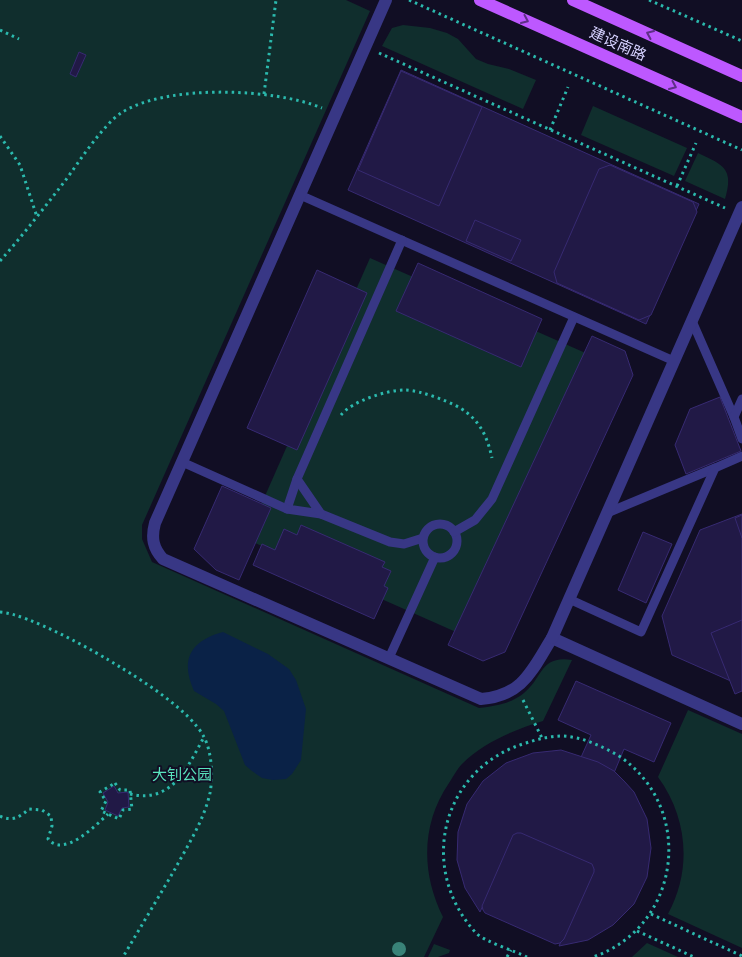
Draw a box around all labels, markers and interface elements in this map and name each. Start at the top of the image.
one-way arrow [520,13,529,24]
street label: 建设南路 [587,23,649,64]
one-way arrow [646,30,655,41]
one-way arrow [668,80,677,91]
park label: 大钊公园 [152,765,212,784]

